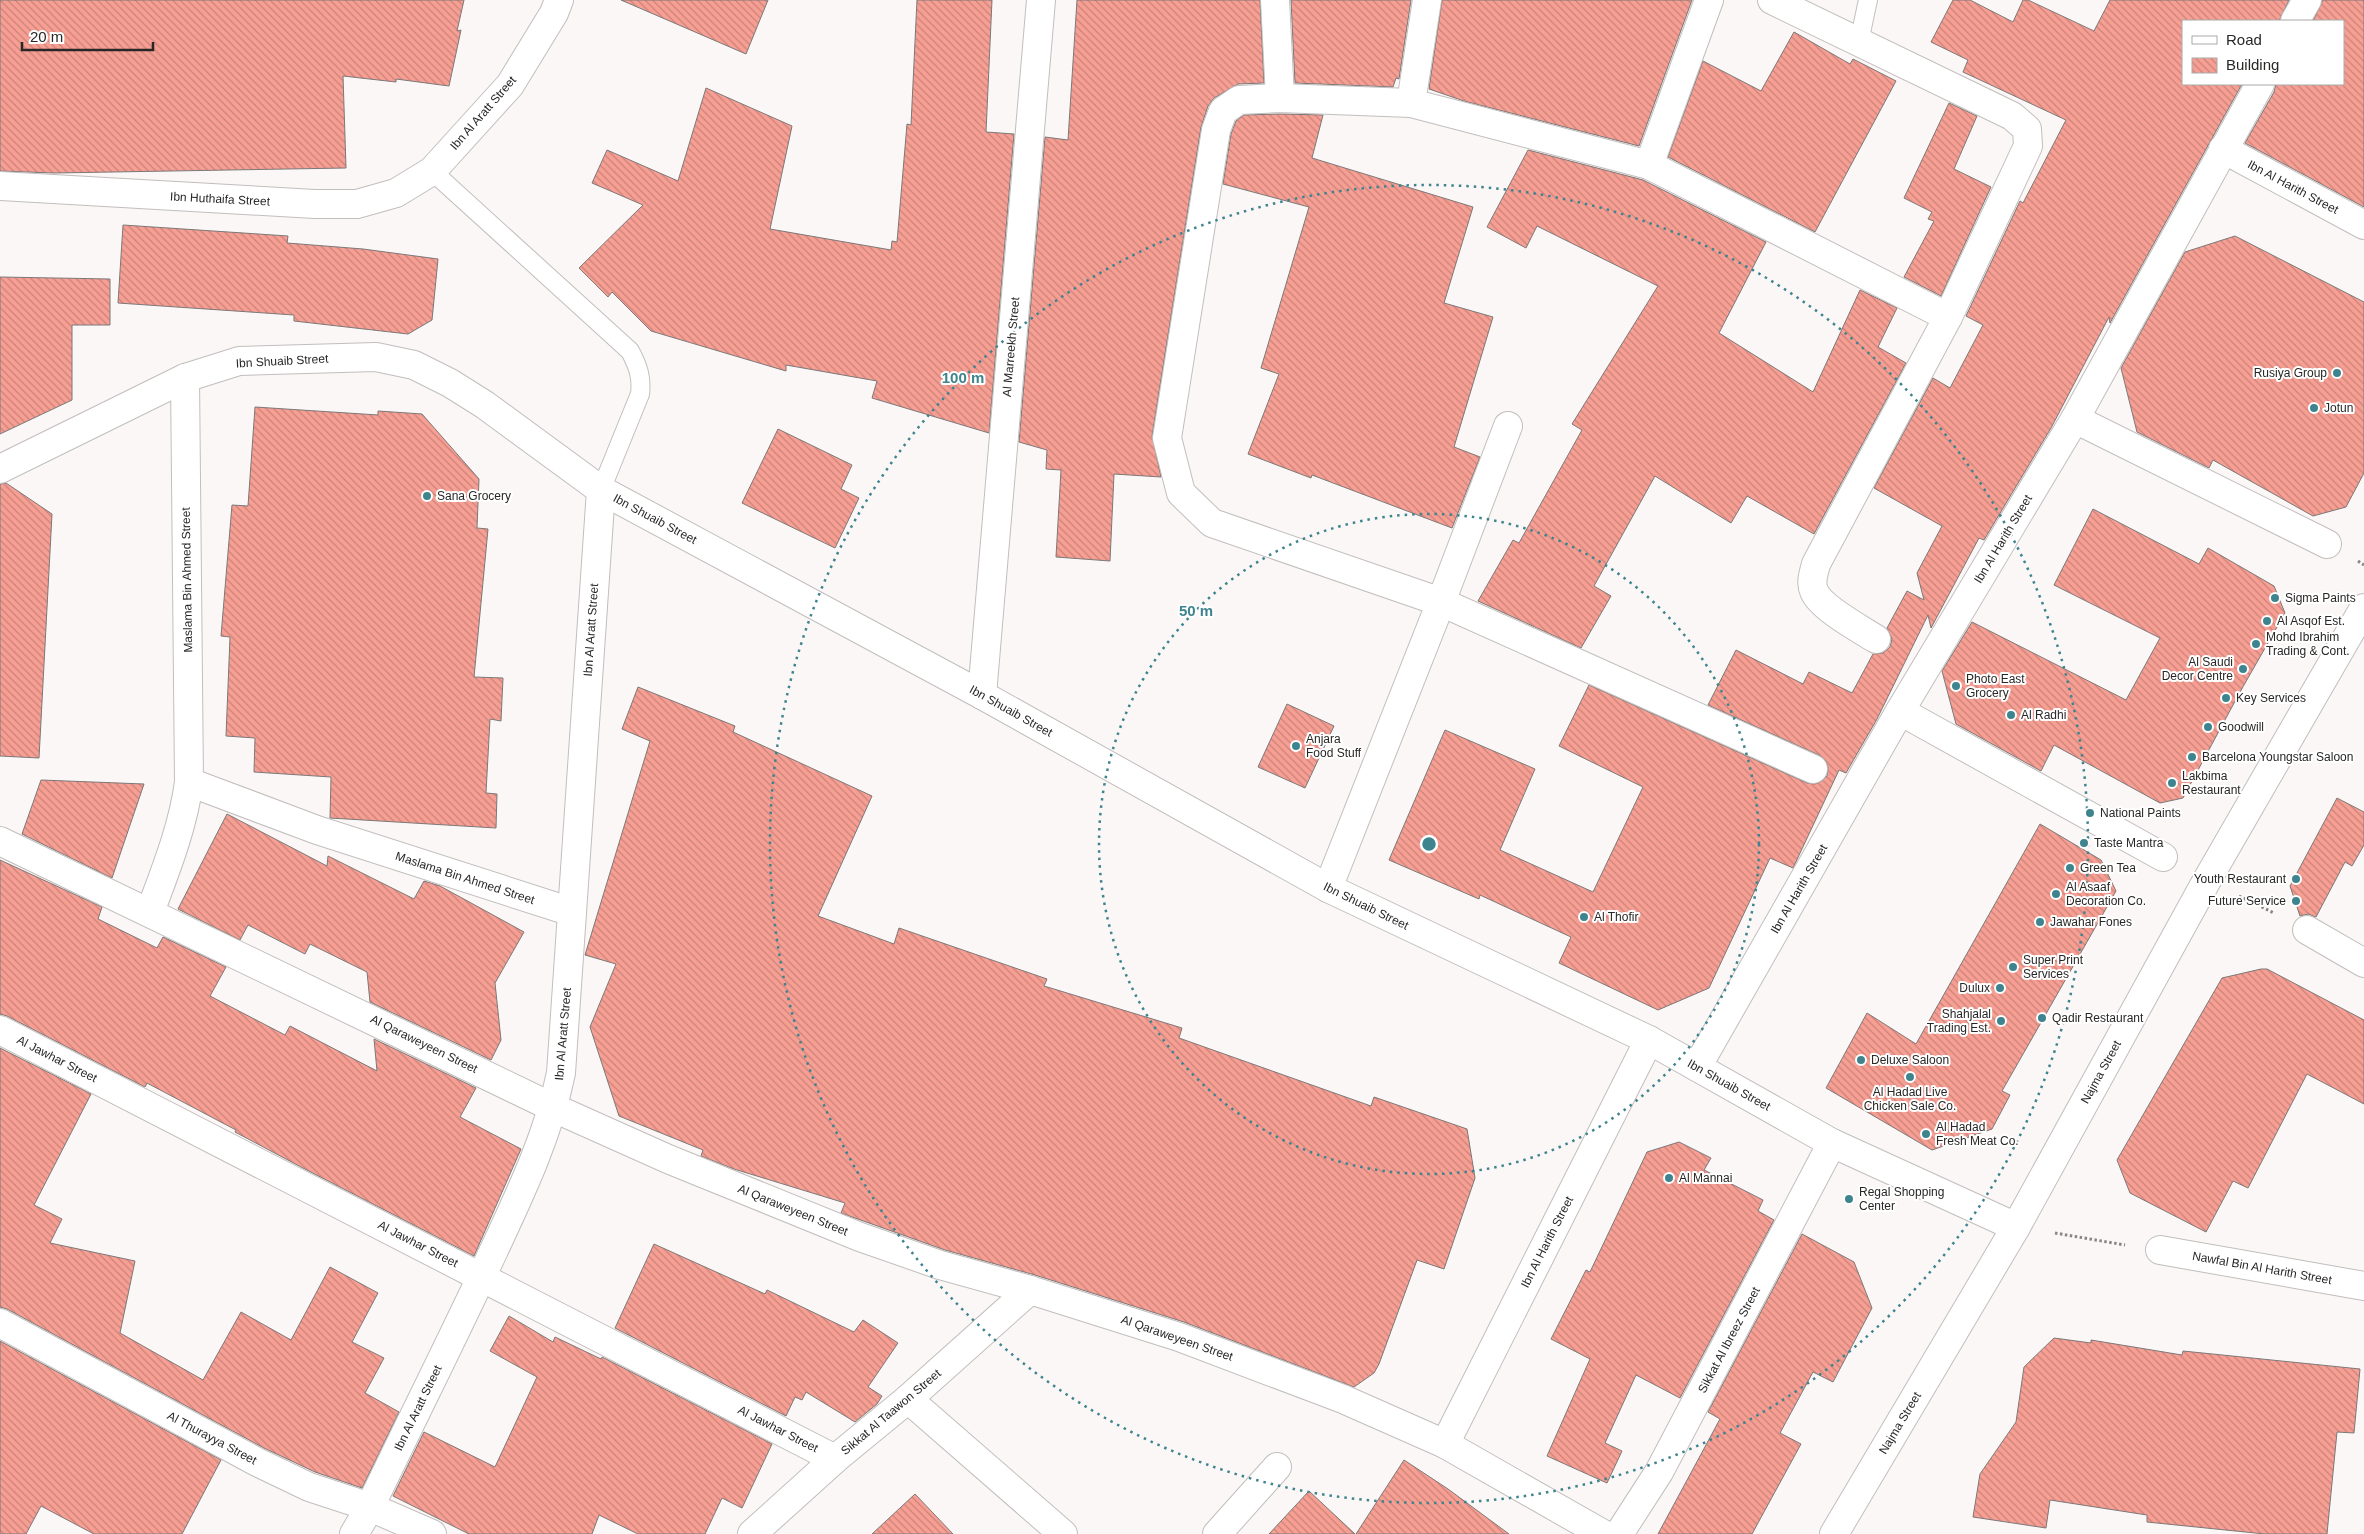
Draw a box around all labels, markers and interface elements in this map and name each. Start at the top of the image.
scale bar [22,20,154,52]
legend [2182,20,2344,85]
text: 20 m [30,28,63,45]
text: Road [2226,31,2262,48]
text: Building [2226,56,2279,73]
street label: Ibn Al Aratt Street [447,73,519,153]
street label: Ibn Al Harith Street [2245,157,2341,217]
street label: Ibn Huthaifa Street [170,189,271,209]
street label: Al Marreekh Street [1000,296,1022,397]
street label: Ibn Shuaib Street [235,352,329,370]
place label: Rusiya Group [2254,366,2327,380]
marker: Rusiya Group [2331,367,2343,379]
text: 100 m [942,369,984,386]
place label: Jotun [2324,401,2353,415]
marker: Jotun [2308,402,2320,414]
place label: Sana Grocery [437,489,511,503]
marker: Sana Grocery [421,490,433,502]
street label: Ibn Shuaib Street [611,491,700,547]
street label: Ibn Al Harith Street [1971,492,2035,586]
street label: Maslama Bin Ahmed Street [179,507,195,653]
street label: Ibn Al Aratt Street [581,582,601,677]
place label: Sigma Paints [2285,591,2356,605]
marker: Sigma Paints [2269,592,2281,604]
text: 50 m [1179,602,1213,619]
place label: Al Asqof Est. [2277,614,2345,628]
marker: Al Asqof Est. [2261,615,2273,627]
place label: Mohd Ibrahim Trading & Cont. [2266,630,2350,658]
marker: Mohd Ibrahim Trading & Cont. [2250,638,2262,650]
place label: Al Saudi Decor Centre [2162,655,2233,683]
marker: Al Saudi Decor Centre [2237,663,2249,675]
place label: Photo East Grocery [1966,672,2025,700]
marker: Photo East Grocery [1950,680,1962,692]
street label: Ibn Shuaib Street [967,682,1056,740]
place label: Key Services [2236,691,2306,705]
marker: Key Services [2220,692,2232,704]
place label: Al Radhi [2021,708,2066,722]
marker: Al Radhi [2005,709,2017,721]
place label: Goodwill [2218,720,2264,734]
marker: Goodwill [2202,721,2214,733]
place label: Anjara Food Stuff [1306,732,1362,760]
marker: Anjara Food Stuff [1290,740,1302,752]
place label: Barcelona Youngstar Saloon [2202,750,2353,764]
marker: Barcelona Youngstar Saloon [2186,751,2198,763]
place label: Lakbima Restaurant [2182,769,2241,797]
marker: Lakbima Restaurant [2166,777,2178,789]
place label: National Paints [2100,806,2181,820]
marker: National Paints [2084,807,2096,819]
centre of rings [1420,835,1438,853]
place label: Taste Mantra [2094,836,2164,850]
marker: Taste Mantra [2078,837,2090,849]
street label: Ibn Al Harith Street [1768,841,1831,936]
street label: Maslama Bin Ahmed Street [394,849,537,907]
place label: Green Tea [2080,861,2136,875]
marker: Green Tea [2064,862,2076,874]
place label: Youth Restaurant [2194,872,2287,886]
marker: Youth Restaurant [2290,873,2302,885]
street label: Ibn Shuaib Street [1321,879,1411,933]
place label: Al Asaaf Decoration Co. [2066,880,2146,908]
marker: Al Asaaf Decoration Co. [2050,888,2062,900]
place label: Future Service [2208,894,2286,908]
marker: Future Service [2290,895,2302,907]
place label: Al Thofir [1594,910,1638,924]
marker: Al Thofir [1578,911,1590,923]
place label: Jawahar Fones [2050,915,2132,929]
marker: Jawahar Fones [2034,916,2046,928]
place label: Super Print Services [2023,953,2084,981]
marker: Super Print Services [2007,961,2019,973]
place label: Dulux [1959,981,1990,995]
marker: Dulux [1994,982,2006,994]
street label: Ibn Al Aratt Street [552,986,574,1081]
place label: Shahjalal Trading Est. [1927,1007,1991,1035]
place label: Qadir Restaurant [2052,1011,2144,1025]
street label: Al Qaraweyeen Street [368,1012,480,1076]
marker: Qadir Restaurant [2036,1012,2048,1024]
marker: Shahjalal Trading Est. [1995,1015,2007,1027]
street label: Al Jawhar Street [15,1033,100,1086]
street label: Najma Street [2078,1037,2124,1106]
place label: Deluxe Saloon [1871,1053,1949,1067]
marker: Deluxe Saloon [1855,1054,1867,1066]
street label: Ibn Shuaib Street [1685,1056,1774,1114]
marker: Al Hadad Live Chicken Sale Co. [1904,1071,1916,1083]
place label: Al Hadad Live Chicken Sale Co. [1864,1085,1956,1113]
place label: Al Hadad Fresh Meat Co. [1936,1120,2019,1148]
marker: Al Hadad Fresh Meat Co. [1920,1128,1932,1140]
place label: Al Mannai [1679,1171,1732,1185]
marker: Al Mannai [1663,1172,1675,1184]
street label: Al Qaraweyeen Street [736,1182,851,1239]
place label: Regal Shopping Center [1859,1185,1944,1213]
street label: Ibn Al Harith Street [1518,1193,1576,1290]
marker: Regal Shopping Center [1843,1193,1855,1205]
street label: Al Jawhar Street [376,1218,461,1271]
street label: Nawfal Bin Al Harith Street [2191,1249,2333,1287]
street label: Sikkat Al Ibreez Street [1695,1284,1763,1395]
street label: Al Qaraweyeen Street [1119,1312,1235,1364]
street label: Ibn Al Aratt Street [391,1362,445,1453]
street label: Sikkat Al Taawon Street [838,1366,944,1458]
street label: Najma Street [1876,1389,1924,1457]
street label: Al Jawhar Street [736,1403,821,1456]
street label: Al Thurayya Street [165,1409,260,1468]

